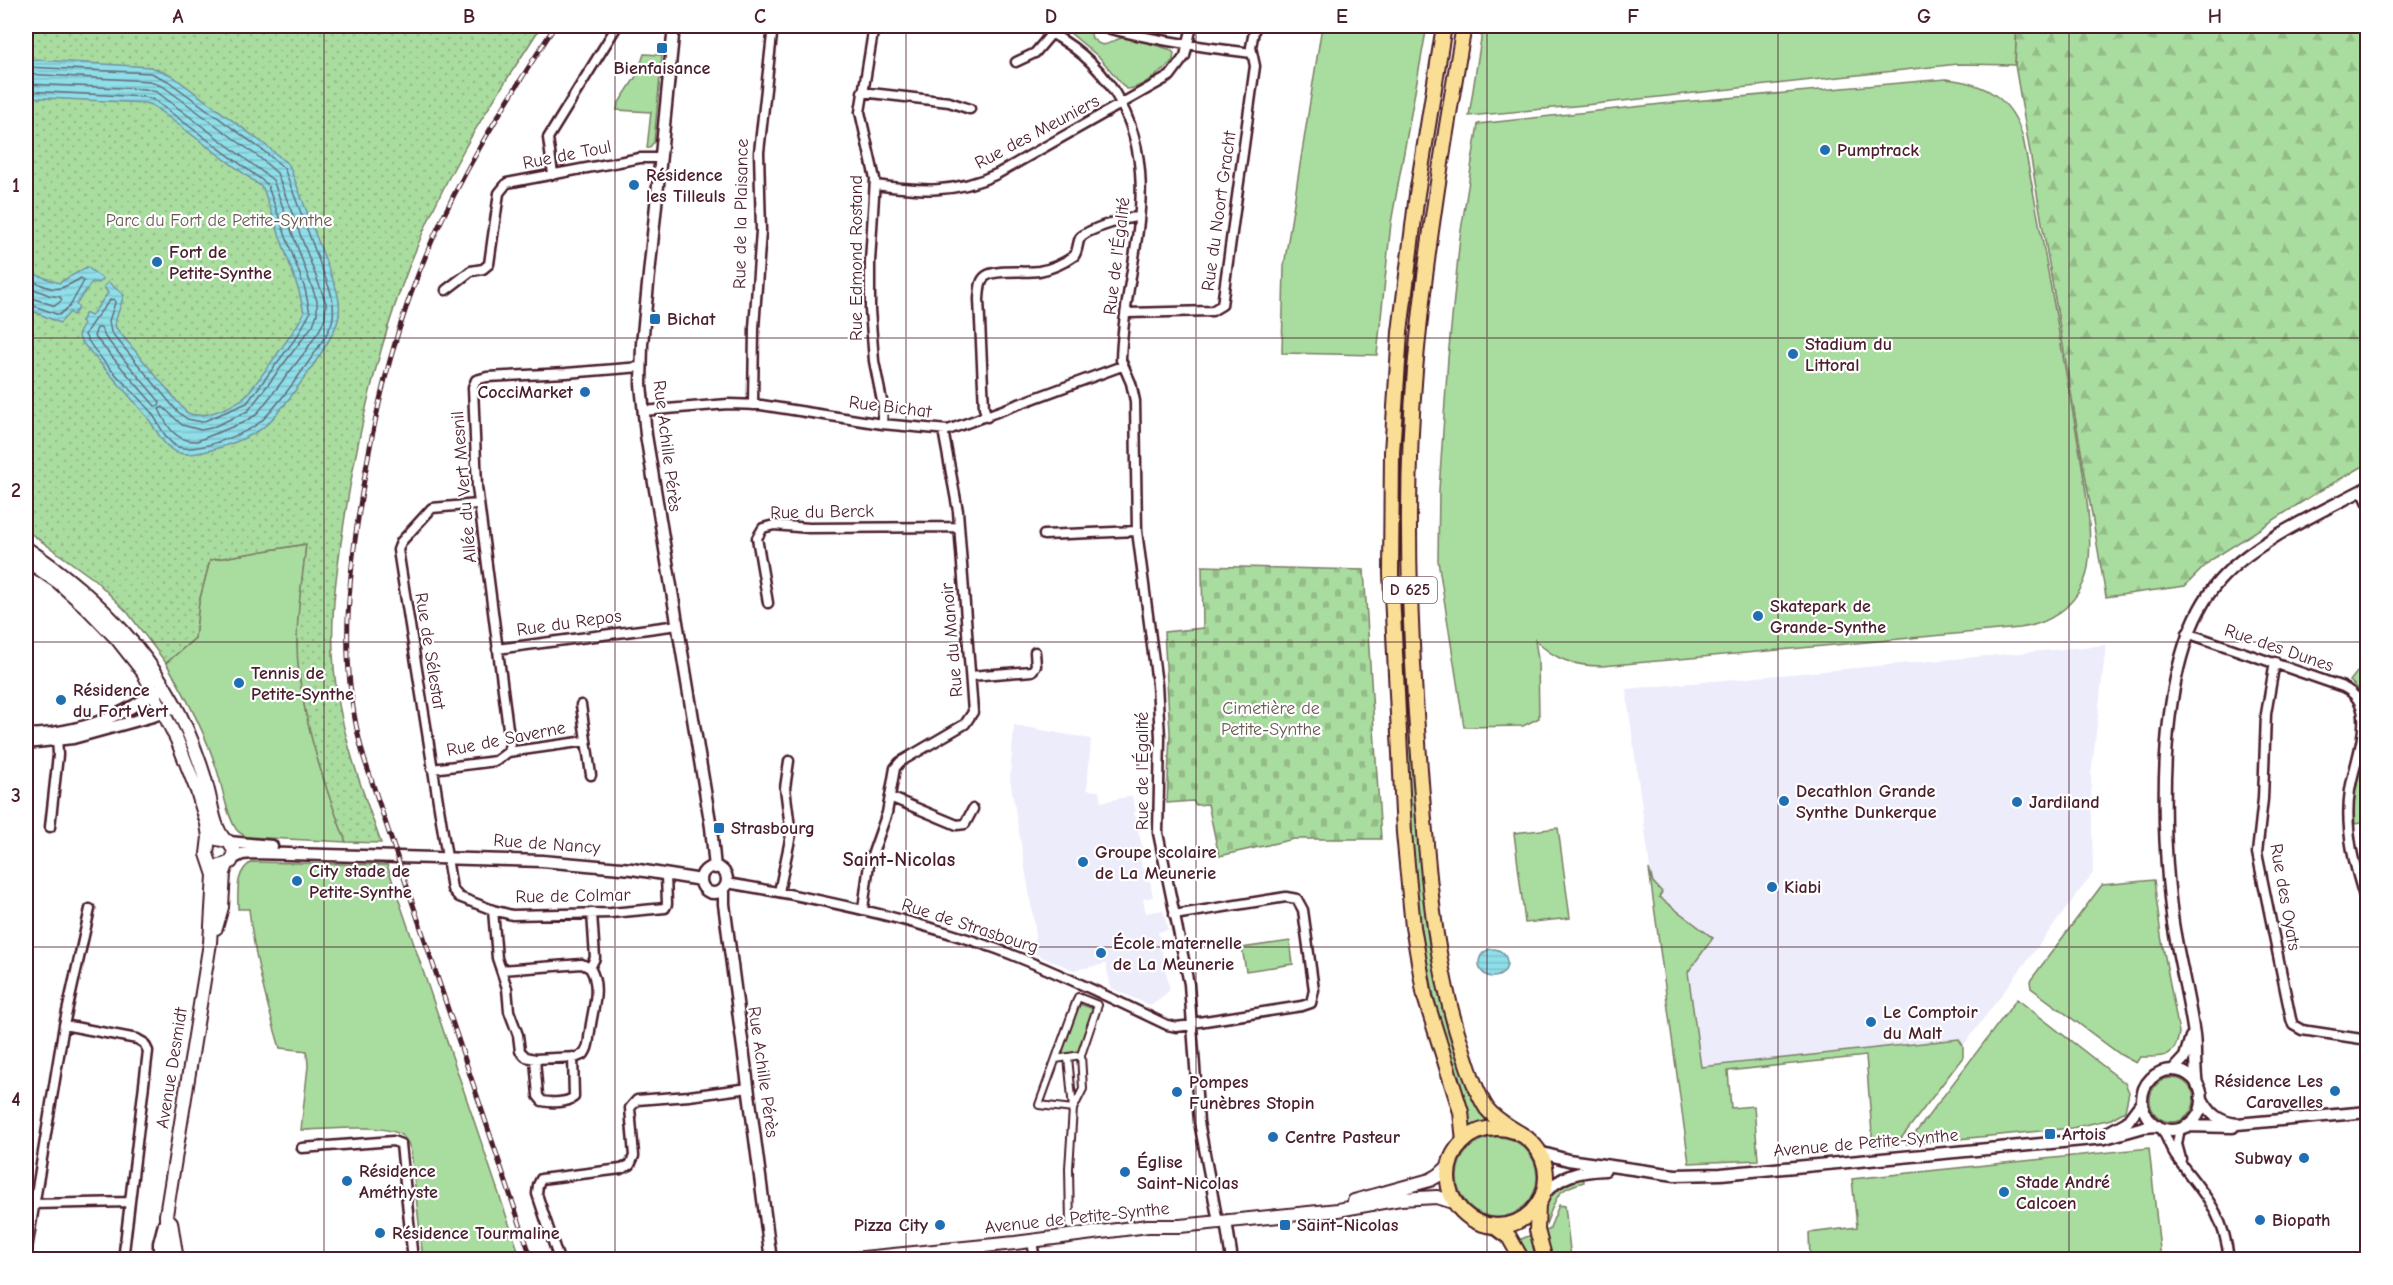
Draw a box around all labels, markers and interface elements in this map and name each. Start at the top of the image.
text: A [172,5,184,28]
text: B [463,5,475,28]
text: C [754,5,766,28]
text: D [1045,5,1057,28]
text: E [1336,5,1348,28]
text: F [1627,5,1639,28]
text: G [1917,5,1931,28]
text: H [2208,5,2222,28]
marker: Bienfaisance [655,41,669,55]
place label: Bienfaisance [614,58,711,79]
street label: Rue des Meuniers [971,90,1103,174]
street label: Rue du Noort Gracht [1197,129,1241,292]
street label: Rue de Toul [521,136,613,174]
street label: Rue de la Plaisance [729,139,753,289]
place label: Pumptrack [1837,140,1919,161]
marker: Pumptrack [1818,143,1832,157]
place label: Résidence les Tilleuls [646,165,726,207]
text: 1 [12,174,20,197]
street label: Rue Edmond Rostand [846,175,867,341]
marker: Résidence les Tilleuls [627,178,641,192]
street label: Rue de l'Égalité [1098,196,1135,316]
park label: Parc du Fort de Petite-Synthe [106,210,332,231]
place label: Fort de Petite-Synthe [169,242,272,284]
marker: Fort de Petite-Synthe [150,255,164,269]
place label: Bichat [667,309,716,330]
marker: Bichat [648,312,662,326]
place label: Stadium du Littoral [1805,334,1892,376]
marker: Stadium du Littoral [1786,347,1800,361]
street label: Rue Achille Pérès [649,379,685,513]
place label: CocciMarket [477,382,574,403]
marker: CocciMarket [578,385,592,399]
street label: Rue Bichat [848,392,933,423]
street label: Allée du Vert Mesnil [447,410,481,564]
text: 2 [11,479,21,502]
street label: Rue du Berck [770,501,874,523]
road number: D 625 [1383,577,1437,603]
street label: Rue du Manoir [936,581,967,698]
street label: Rue de Sélestat [410,591,450,712]
place label: Skatepark de Grande-Synthe [1770,596,1886,638]
street label: Rue du Repos [515,605,623,641]
marker: Skatepark de Grande-Synthe [1751,609,1765,623]
street label: Rue des Dunes [2222,620,2336,676]
place label: Tennis de Petite-Synthe [251,663,354,705]
marker: Tennis de Petite-Synthe [232,676,246,690]
place label: Résidence du Fort Vert [73,680,169,722]
marker: Résidence du Fort Vert [54,693,68,707]
park label: Cimetière de Petite-Synthe [1221,698,1321,740]
street label: Rue de l'Égalité [1131,712,1153,830]
street label: Rue de Saverne [445,717,567,761]
place label: Decathlon Grande Synthe Dunkerque [1796,781,1937,823]
text: 3 [11,784,21,807]
place label: Jardiland [2029,792,2100,813]
marker: Decathlon Grande Synthe Dunkerque [1777,794,1791,808]
marker: Jardiland [2010,795,2024,809]
place label: Strasbourg [731,818,815,839]
marker: Strasbourg [712,821,726,835]
street label: Rue de Nancy [493,830,602,858]
place label: Groupe scolaire de La Meunerie [1095,842,1217,884]
street label: Rue des Oyats [2265,842,2305,952]
district label: Saint-Nicolas [843,848,955,871]
marker: Groupe scolaire de La Meunerie [1076,855,1090,869]
place label: City stade de Petite-Synthe [309,861,412,903]
marker: City stade de Petite-Synthe [290,874,304,888]
place label: Kiabi [1784,877,1821,898]
marker: Kiabi [1765,880,1779,894]
street label: Rue de Colmar [515,884,632,908]
street label: Rue de Strasbourg [899,894,1041,958]
place label: École maternelle de La Meunerie [1113,932,1242,975]
marker: École maternelle de La Meunerie [1094,946,1108,960]
place label: Le Comptoir du Malt [1883,1002,1978,1044]
street label: Avenue Desmidt [152,1005,192,1130]
street label: Rue Achille Pérès [743,1005,783,1139]
marker: Le Comptoir du Malt [1864,1015,1878,1029]
place label: Résidence Les Caravelles [2214,1071,2323,1113]
place label: Pompes Funèbres Stopin [1189,1072,1315,1114]
marker: Résidence Les Caravelles [2328,1084,2342,1098]
marker: Pompes Funèbres Stopin [1170,1085,1184,1099]
text: 4 [11,1088,21,1111]
street label: Avenue de Petite-Synthe [1773,1124,1959,1162]
place label: Artois [2062,1124,2106,1145]
place label: Centre Pasteur [1285,1127,1401,1148]
marker: Artois [2043,1127,2057,1141]
marker: Centre Pasteur [1266,1130,1280,1144]
place label: Subway [2235,1148,2293,1169]
place label: Église Saint-Nicolas [1137,1151,1239,1194]
marker: Subway [2297,1151,2311,1165]
place label: Résidence Améthyste [359,1161,438,1203]
marker: Église Saint-Nicolas [1118,1165,1132,1179]
place label: Stade André Calcoen [2016,1172,2110,1214]
marker: Résidence Améthyste [340,1174,354,1188]
marker: Stade André Calcoen [1997,1185,2011,1199]
street label: Avenue de Petite-Synthe [984,1198,1170,1238]
place label: Biopath [2272,1210,2331,1231]
marker: Biopath [2253,1213,2267,1227]
place label: Pizza City [854,1215,929,1236]
place label: Saint-Nicolas [1297,1215,1399,1236]
marker: Pizza City [933,1218,947,1232]
marker: Saint-Nicolas [1278,1218,1292,1232]
place label: Résidence Tourmaline [392,1223,560,1244]
marker: Résidence Tourmaline [373,1226,387,1240]

